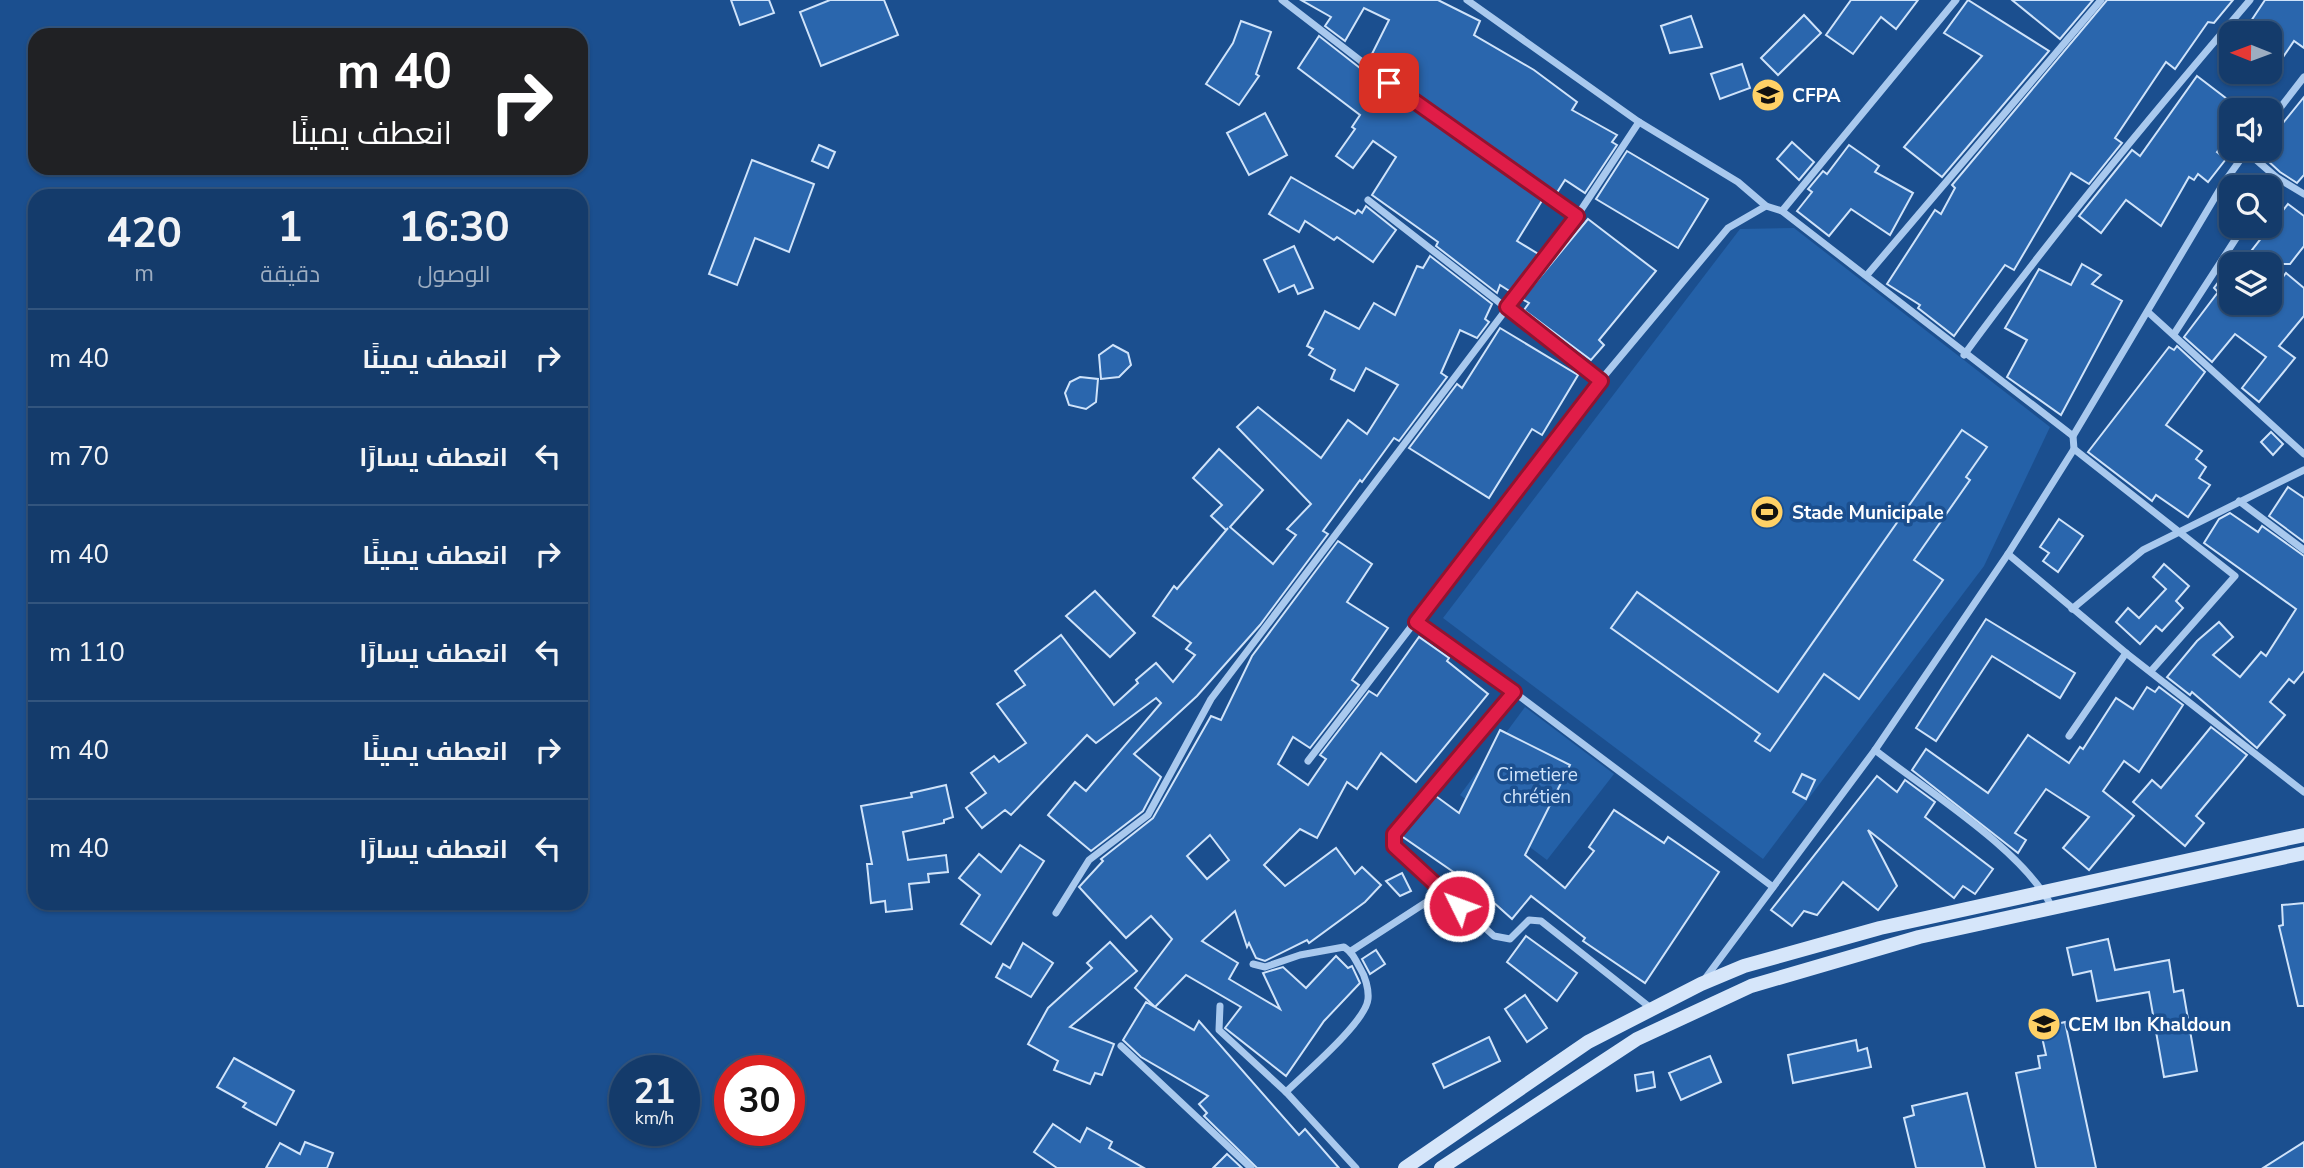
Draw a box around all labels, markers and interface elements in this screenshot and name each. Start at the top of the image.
north arrow [2219,21,2282,84]
map controls [2219,21,2282,315]
text: 40 m [337,38,452,105]
pin [1359,53,1419,113]
icon: right [476,56,567,147]
icon: arrive [1370,64,1408,102]
school or university icon: CFPA [1749,76,1787,114]
place label: CFPA [1792,83,1842,109]
button: sound [2219,98,2282,161]
text: انعطف يمينًا [290,112,452,155]
button: search [2219,175,2282,238]
text: 1 [278,199,303,256]
text: 16:30 [398,199,510,256]
text: 420 [106,205,182,262]
button: layers [2219,252,2282,315]
text: m [134,258,154,289]
text: دقيقة [260,259,320,290]
text: الوصول [417,259,491,290]
icon: right [529,339,567,377]
text: 40 m [49,341,109,376]
text: انعطف يمينًا [362,342,508,377]
icon: left [529,437,567,475]
text: 70 m [49,439,109,474]
text: انعطف يسارًا [359,440,508,475]
sports icon: Stade Municipale [1748,493,1786,531]
place label: Stade Municipale [1792,500,1944,526]
icon: right [529,535,567,573]
text: 40 m [49,537,109,572]
text: انعطف يمينًا [362,538,508,573]
icon: left [529,633,567,671]
text: 110 m [49,635,125,670]
text: انعطف يسارًا [359,636,508,671]
icon: right [529,731,567,769]
text: 40 m [49,733,109,768]
text: انعطف يمينًا [362,734,508,769]
park label: Cimetiere chrétien [1496,762,1578,810]
icon: left [529,829,567,867]
text: 40 m [49,831,109,866]
text: انعطف يسارًا [359,832,508,867]
position arrow [1422,869,1496,943]
school or university icon: CEM Ibn Khaldoun [2025,1005,2063,1043]
place label: CEM Ibn Khaldoun [2068,1012,2231,1038]
speed limit sign: 30 [714,1055,805,1146]
text: 21 [633,1068,676,1115]
text: km/h [635,1106,674,1130]

